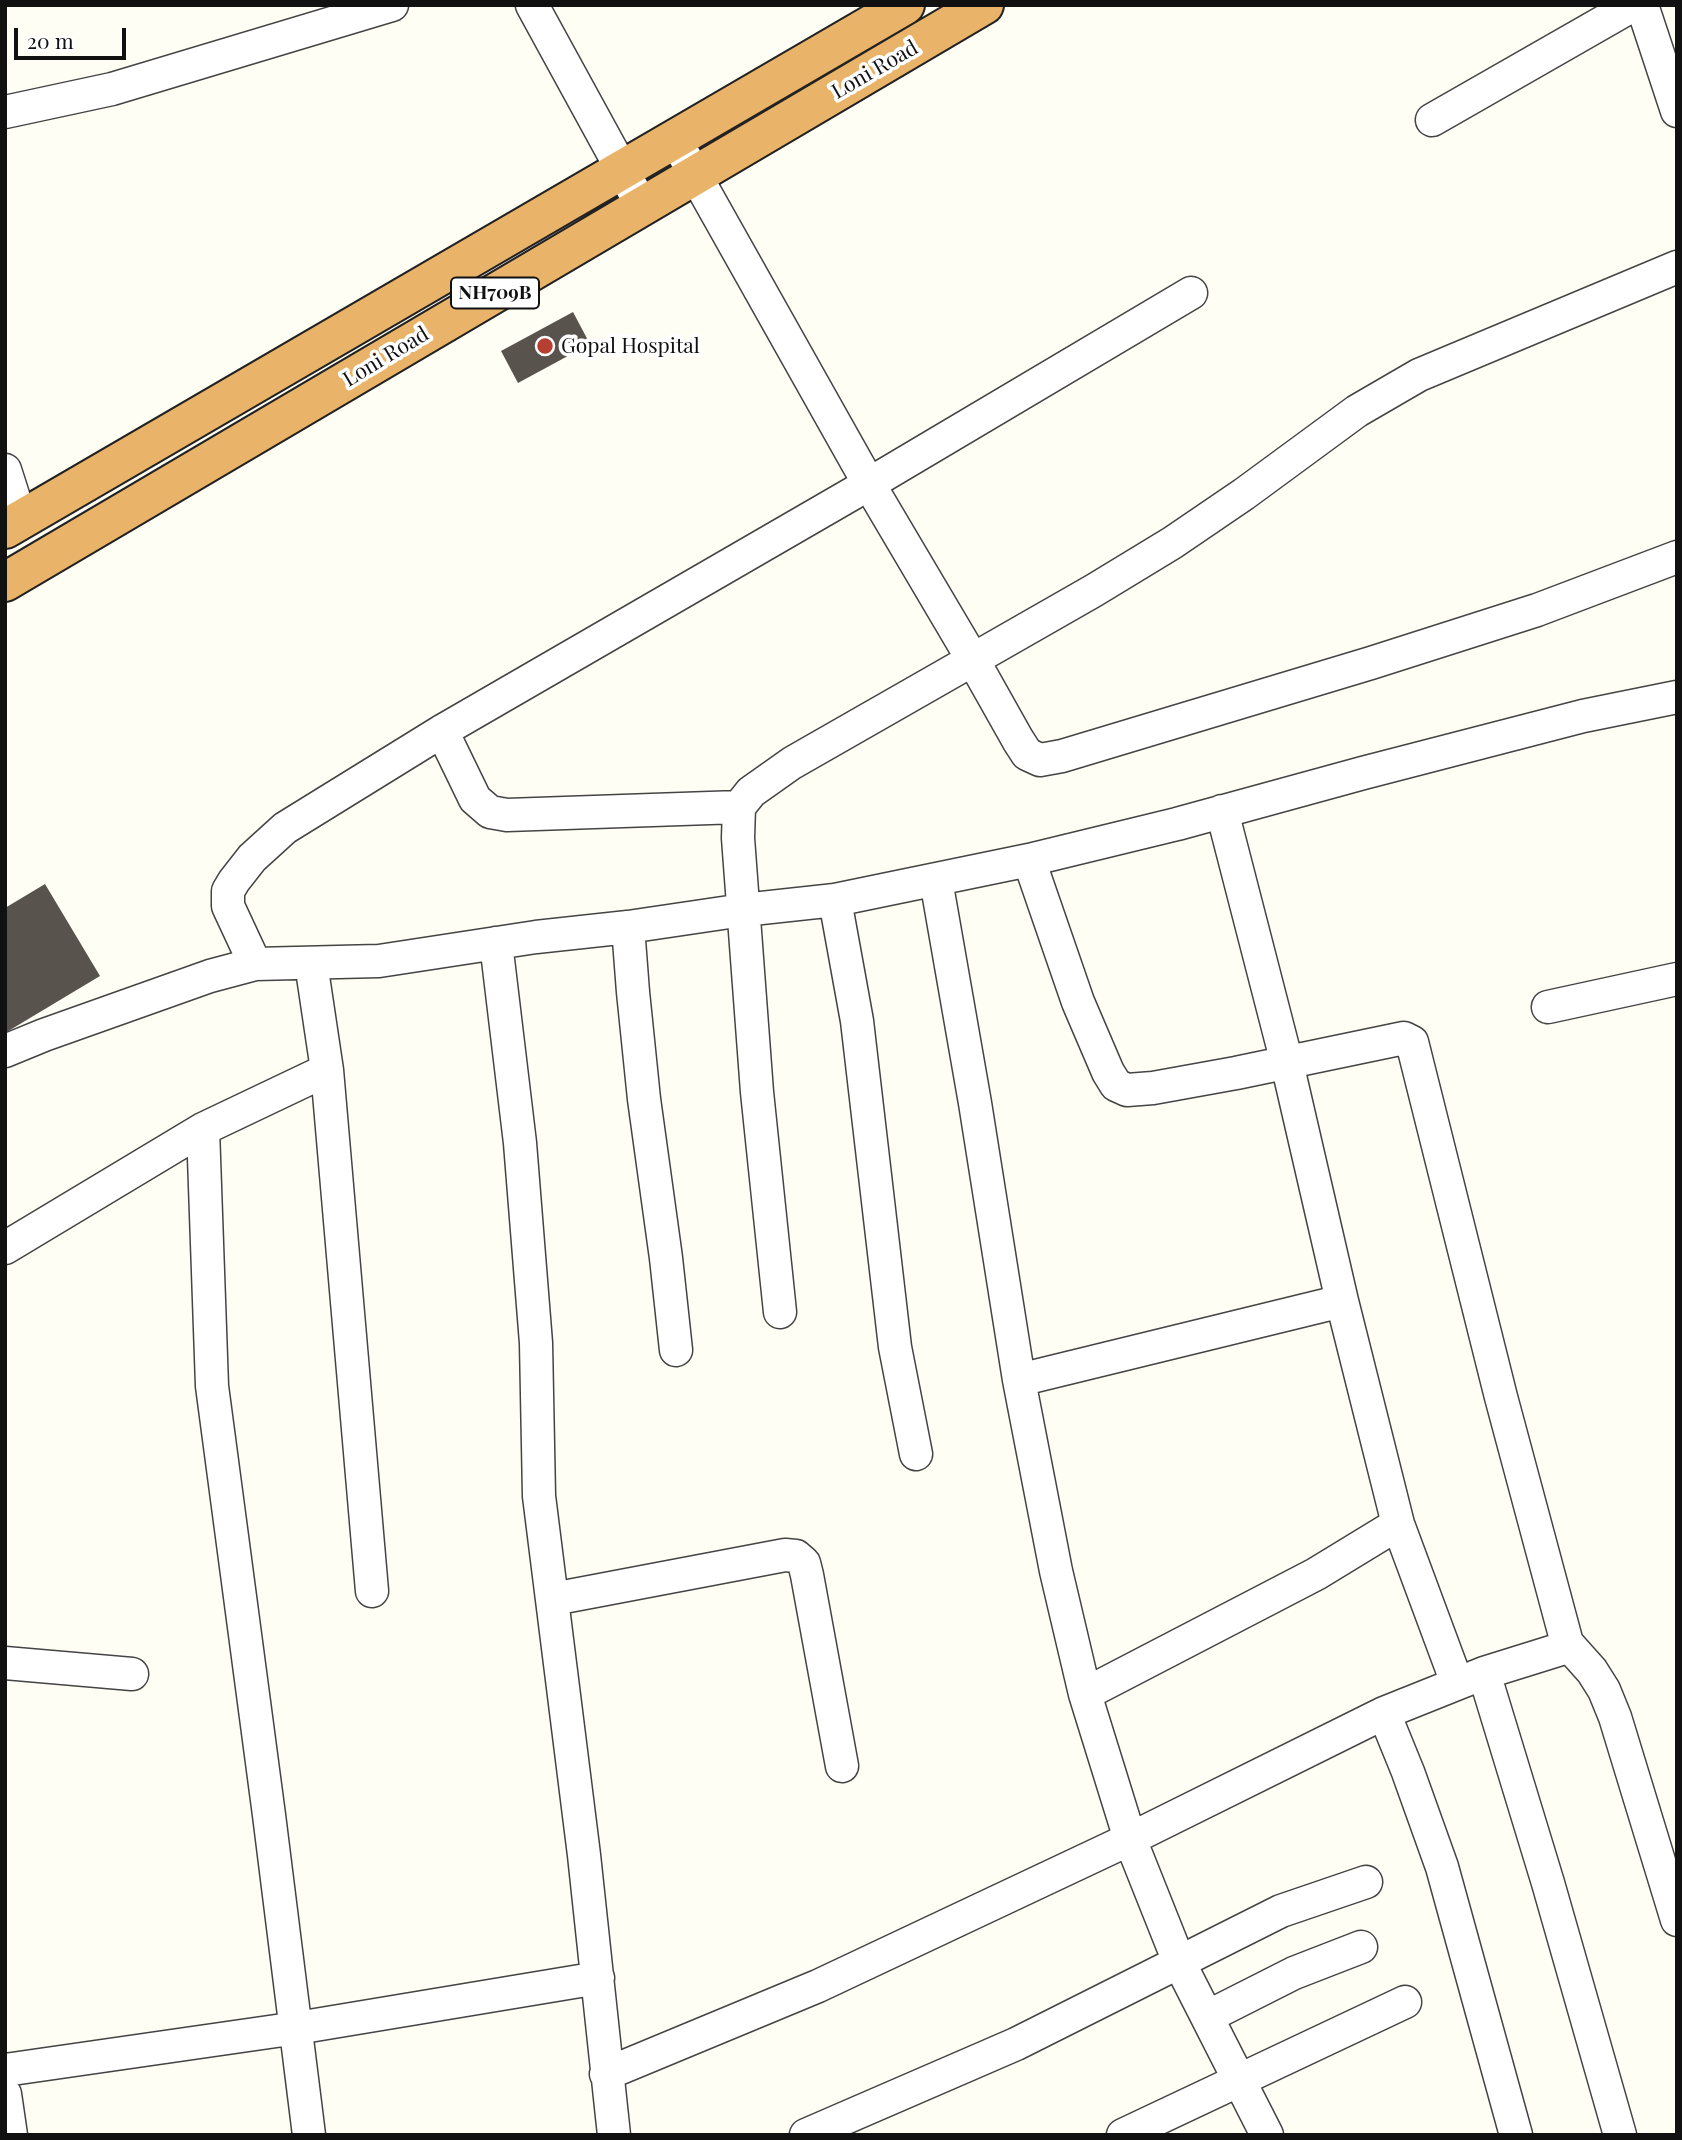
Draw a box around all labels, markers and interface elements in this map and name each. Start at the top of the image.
scale bar [18,14,130,58]
text: 20 m [27,26,74,54]
street label: Loni Road [827,35,923,105]
road number: NH709B [451,278,539,308]
street label: Loni Road [339,322,433,392]
place label: Gopal Hospital [561,333,700,359]
marker: Gopal Hospital [535,336,555,356]

